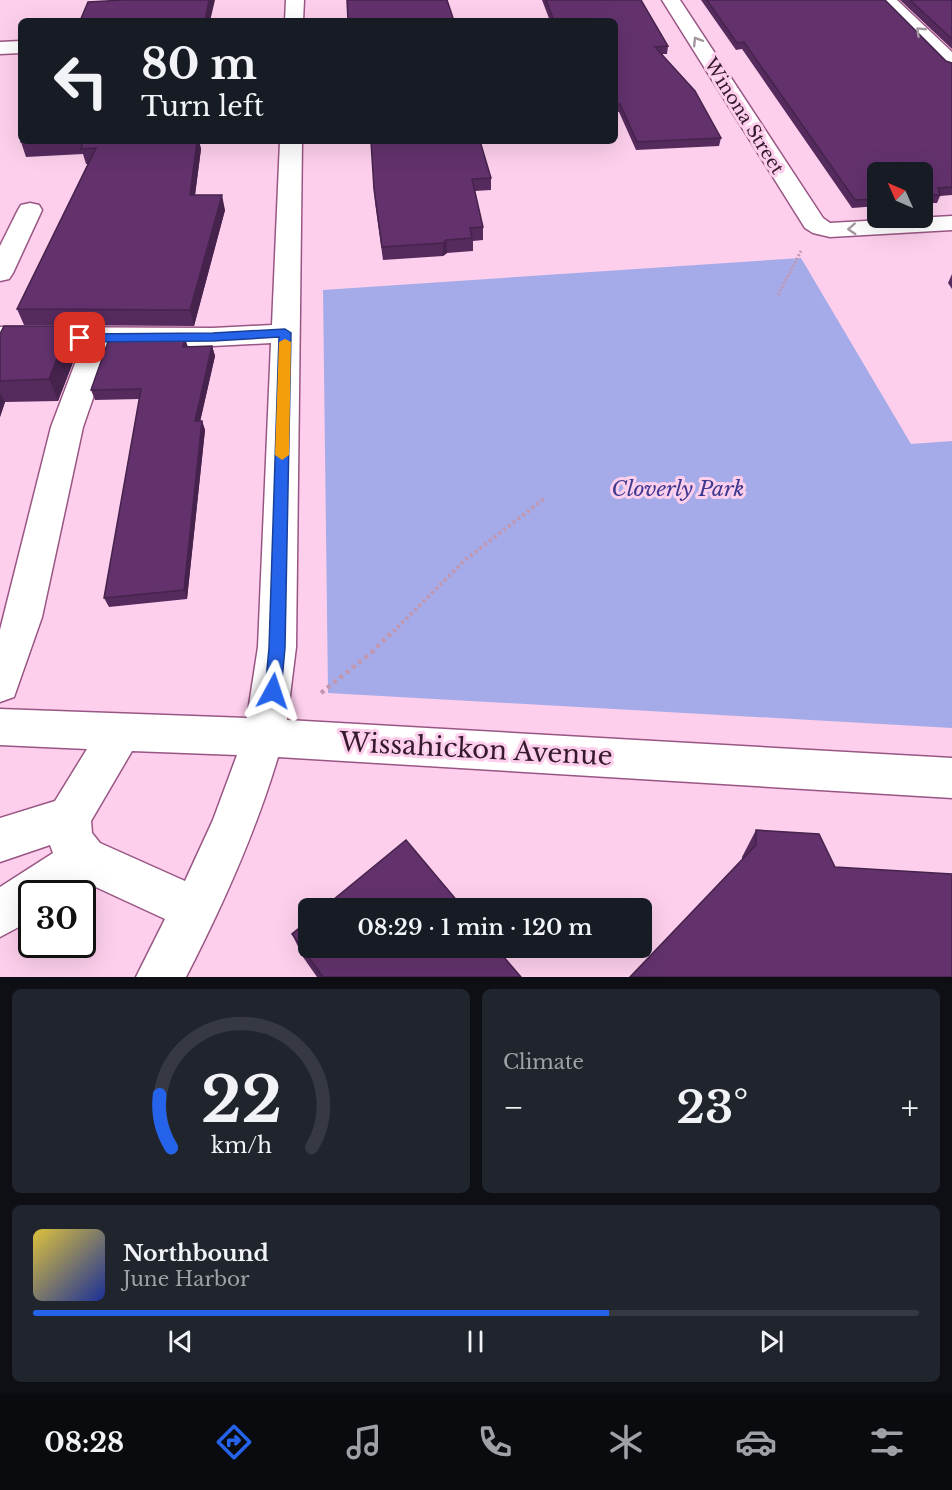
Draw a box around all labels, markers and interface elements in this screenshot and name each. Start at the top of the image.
one-way arrow [916,28,927,39]
one-way arrow [693,36,704,47]
text: 80 m [141,38,257,90]
icon: left [42,42,120,120]
street label: Winona Street [699,53,789,178]
text: Turn left [141,90,264,123]
north arrow [867,162,933,228]
map controls [867,162,933,228]
one-way arrow [847,223,856,236]
pin [54,312,105,363]
icon: arrive [63,321,96,354]
park label: Cloverly Park [612,476,744,502]
position arrow [241,659,305,723]
street label: Wissahickon Avenue [338,726,613,772]
speed limit sign: 30 [18,880,96,958]
text: 08:29 · 1 min · 120 m [358,914,592,941]
text: Climate [503,1050,584,1074]
text: 22 [200,1061,282,1139]
text: 23° [676,1079,749,1135]
text: − [503,1087,524,1128]
text: + [901,1087,919,1128]
text: km/h [211,1132,272,1159]
text: Northbound [123,1240,269,1267]
text: June Harbor [123,1267,250,1291]
icon: previous [164,1325,197,1358]
icon: pause [459,1325,492,1358]
icon: next [755,1325,788,1358]
icon: directions [213,1421,255,1463]
icon: music [343,1421,385,1463]
icon: phone [474,1421,516,1463]
icon: climate [605,1421,647,1463]
icon: car [735,1421,777,1463]
icon: filters [866,1421,908,1463]
text: 08:28 [44,1426,124,1459]

